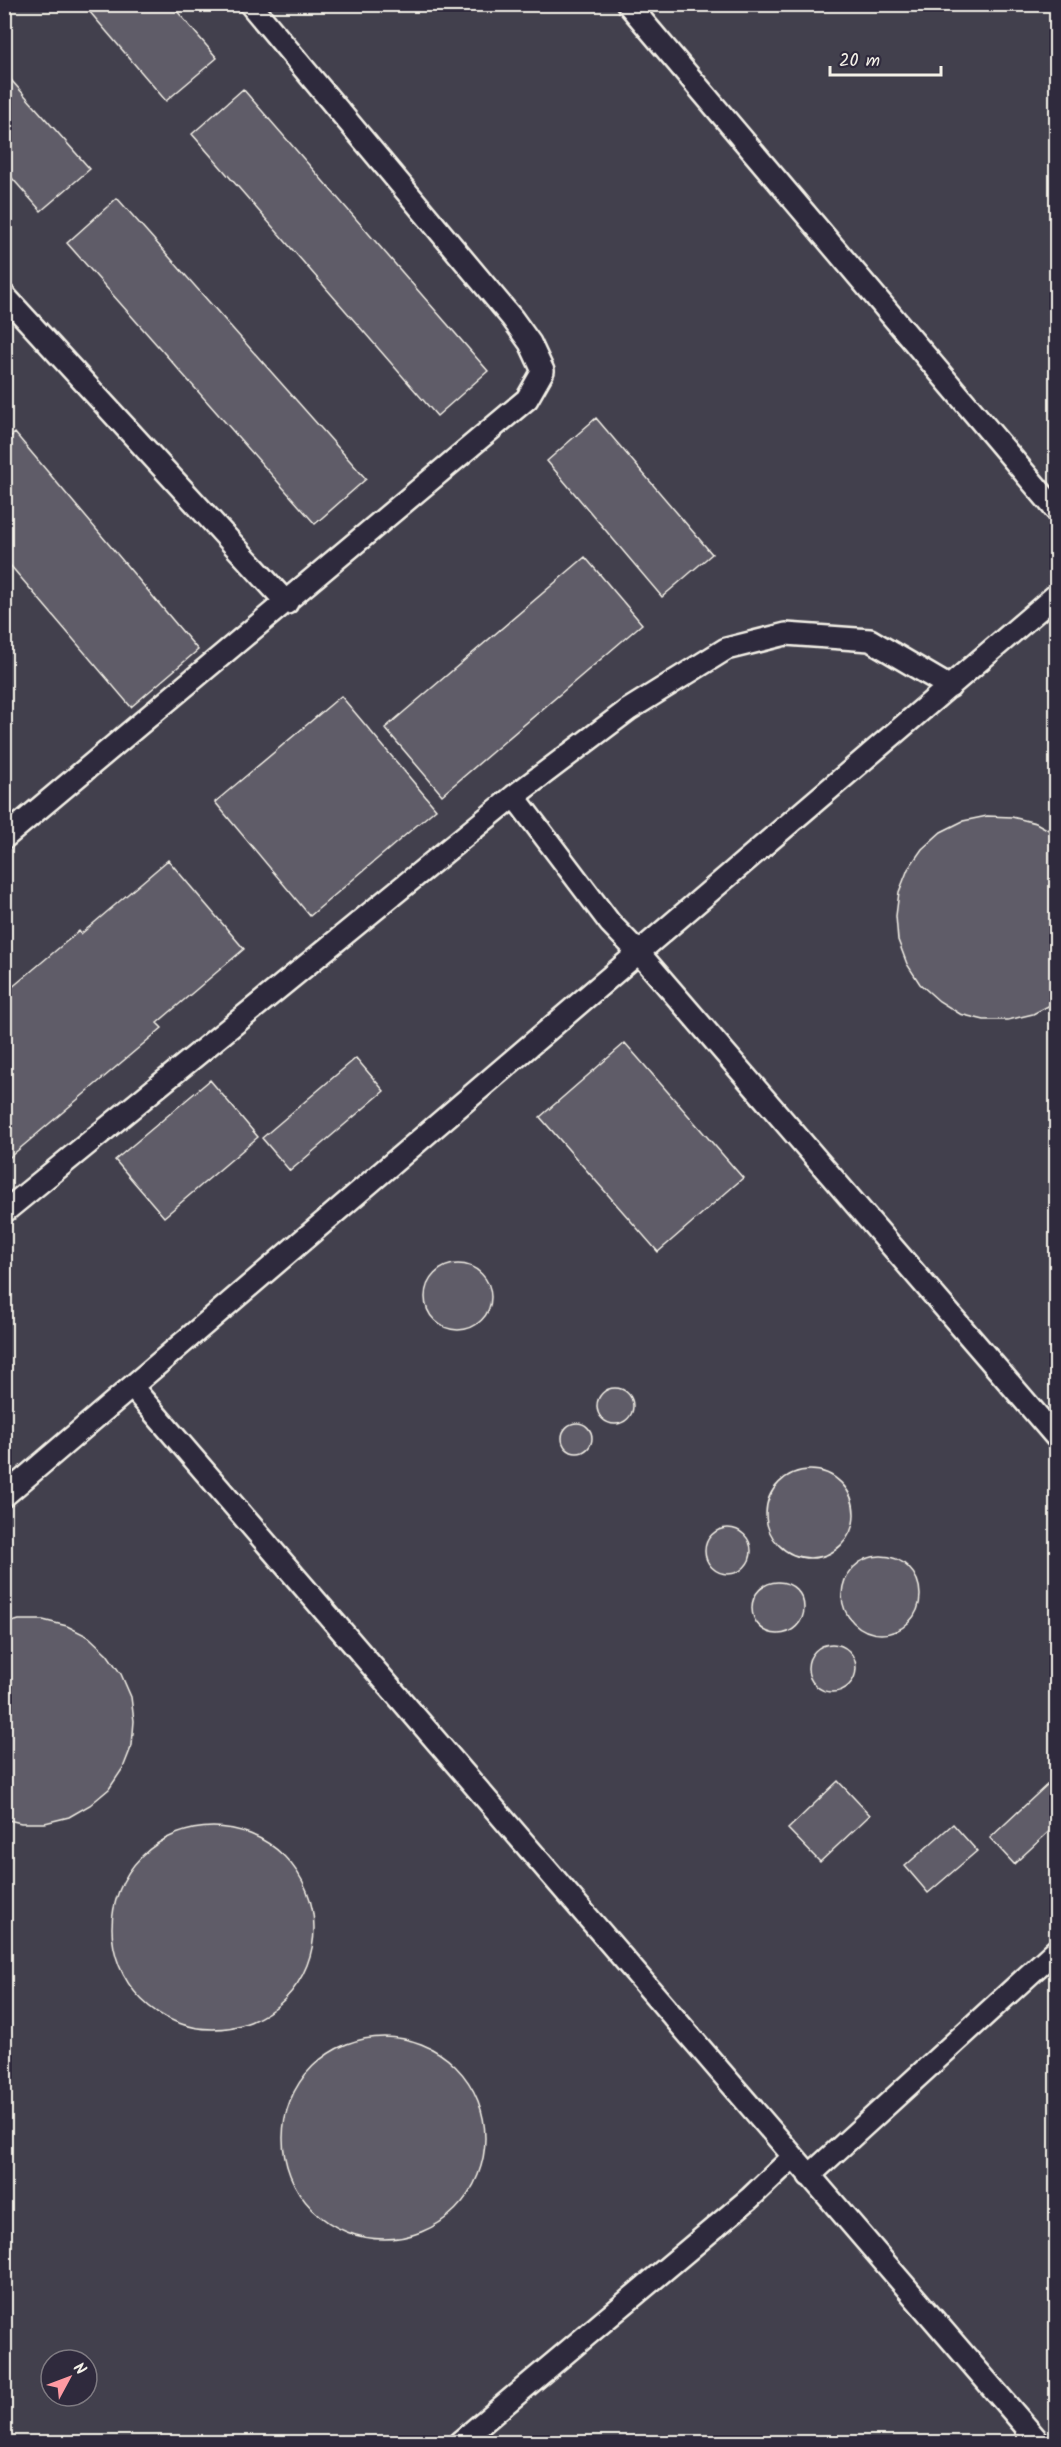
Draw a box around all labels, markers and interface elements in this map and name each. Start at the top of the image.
scale bar [830,39,941,77]
text: 20 m [839,47,880,76]
north arrow [39,2348,99,2408]
text: N [66,2357,92,2381]

